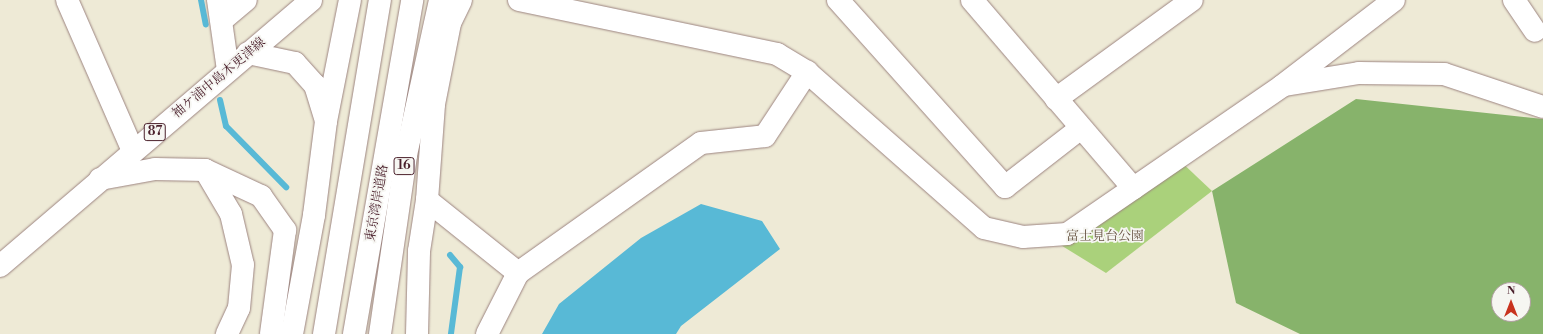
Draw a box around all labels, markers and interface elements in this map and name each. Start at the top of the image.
street label: 袖ケ浦中島木更津線 [169,34,269,122]
road number: 87 [143,122,167,142]
road number: 16 [393,156,415,176]
street label: 東京湾岸道路 [363,163,391,243]
park label: 富士見台公園 [1066,228,1144,244]
north arrow [1491,282,1531,322]
text: N [1507,284,1515,298]

